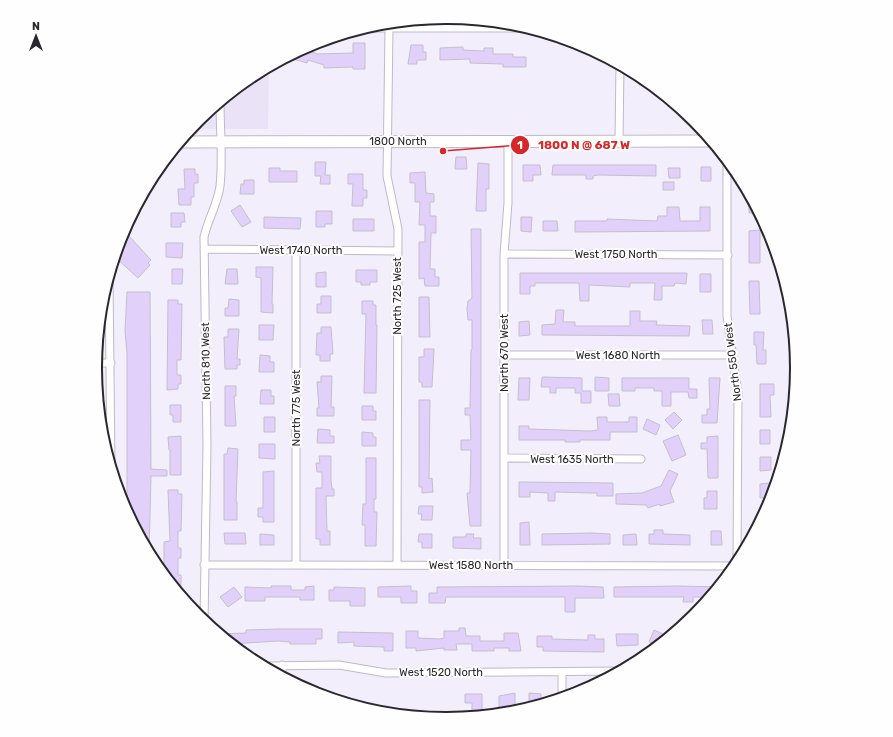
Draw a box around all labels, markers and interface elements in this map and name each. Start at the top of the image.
north arrow [16,16,56,56]
text: N [32,20,40,33]
callout: 1800 N @ 687 W [510,133,638,157]
street label: 1800 North [369,135,427,148]
text: 1 [517,138,523,152]
text: 1800 N @ 687 W [538,138,630,152]
street label: West 1740 North [260,244,342,257]
street label: West 1750 North [574,248,658,261]
street label: North 725 West [391,256,404,335]
street label: North 670 West [498,313,511,392]
street label: North 810 West [199,321,213,400]
street label: North 550 West [722,321,744,402]
street label: West 1680 North [576,349,660,362]
street label: North 775 West [290,369,303,446]
street label: West 1635 North [530,453,614,466]
street label: West 1580 North [429,559,513,572]
street label: West 1520 North [399,666,483,679]

